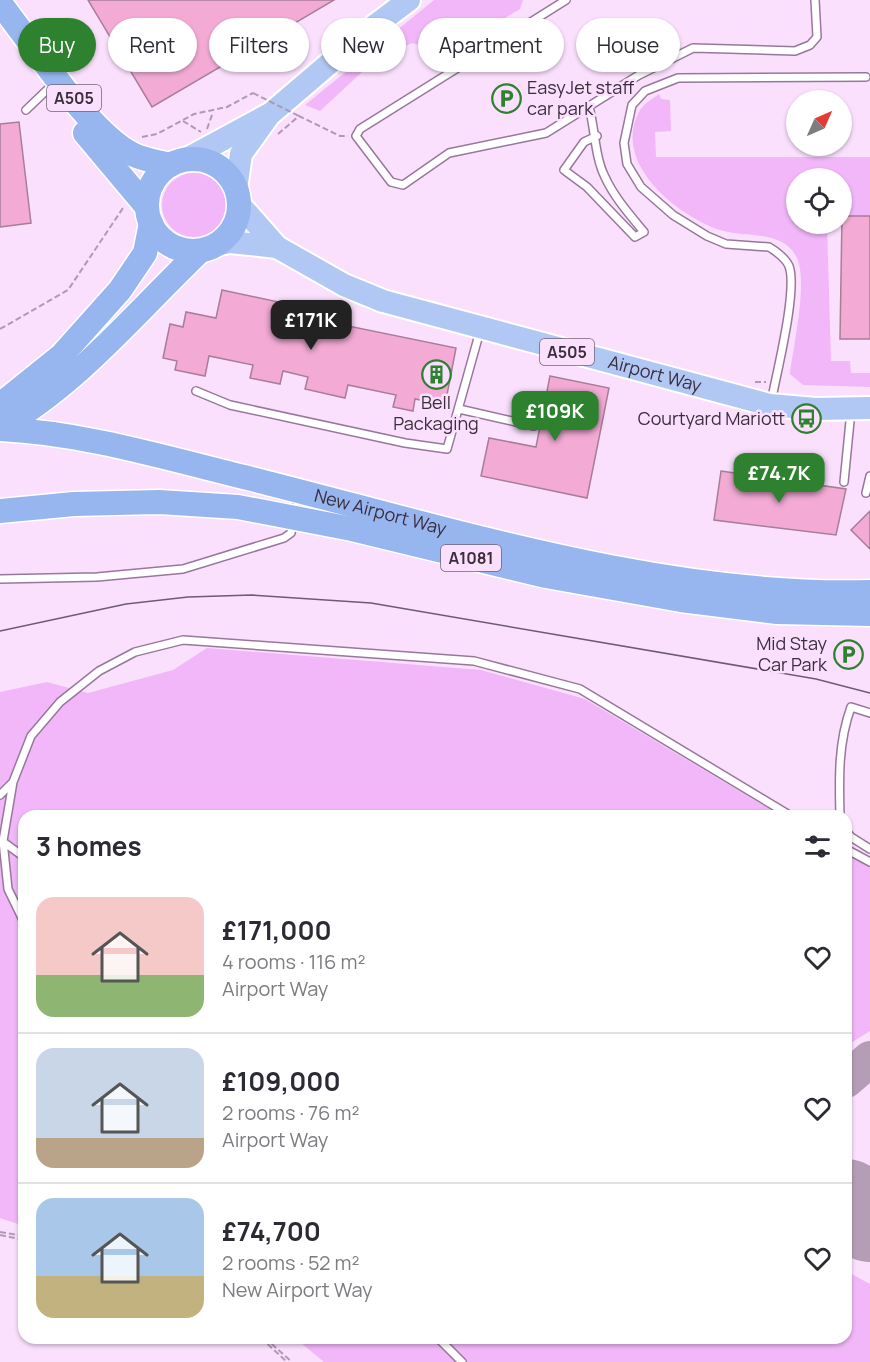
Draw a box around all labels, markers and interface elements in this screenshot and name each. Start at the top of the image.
chip: Buy [18,18,96,72]
chip: Rent [108,18,197,72]
chip: Filters [209,18,309,72]
chip: New [321,18,406,72]
chip: Apartment [418,18,564,72]
chip: House [576,18,680,72]
place label: EasyJet staff car park [527,75,634,120]
parking icon: EasyJet staff car park [490,82,522,114]
road number: A505 [47,85,101,111]
north arrow [786,90,852,156]
map controls [786,90,852,234]
button: locate [786,168,852,234]
pin: £171K [269,300,353,351]
text: £171K [285,306,337,333]
road number: A505 [540,339,594,365]
street label: Airport Way [606,349,705,397]
building icon: Bell Packaging [420,358,452,390]
place label: Bell Packaging [393,390,479,435]
pin: £109K [513,391,597,442]
text: £109K [526,397,584,424]
bus stop icon: Courtyard Mariott [790,403,822,435]
place label: Courtyard Mariott [638,406,785,430]
pin: £74.7K [730,453,828,504]
text: £74.7K [748,459,810,486]
street label: New Airport Way [312,483,450,540]
road number: A1081 [441,545,501,571]
place label: Mid Stay Car Park [756,631,828,676]
parking icon: Mid Stay Car Park [832,638,864,670]
text: 3 homes [36,828,142,864]
icon: filters [801,830,834,863]
text: £171,000 [222,912,332,948]
icon: home [84,921,156,993]
icon: heart [801,941,834,974]
text: 4 rooms · 116 m² [222,948,365,975]
text: Airport Way [222,975,328,1002]
text: £109,000 [222,1063,341,1099]
icon: home [84,1072,156,1144]
icon: heart [801,1092,834,1125]
text: 2 rooms · 76 m² [222,1099,359,1126]
text: Airport Way [222,1126,328,1153]
text: £74,700 [222,1213,321,1249]
icon: home [84,1222,156,1294]
icon: heart [801,1242,834,1275]
text: 2 rooms · 52 m² [222,1249,359,1276]
text: New Airport Way [222,1276,373,1303]

